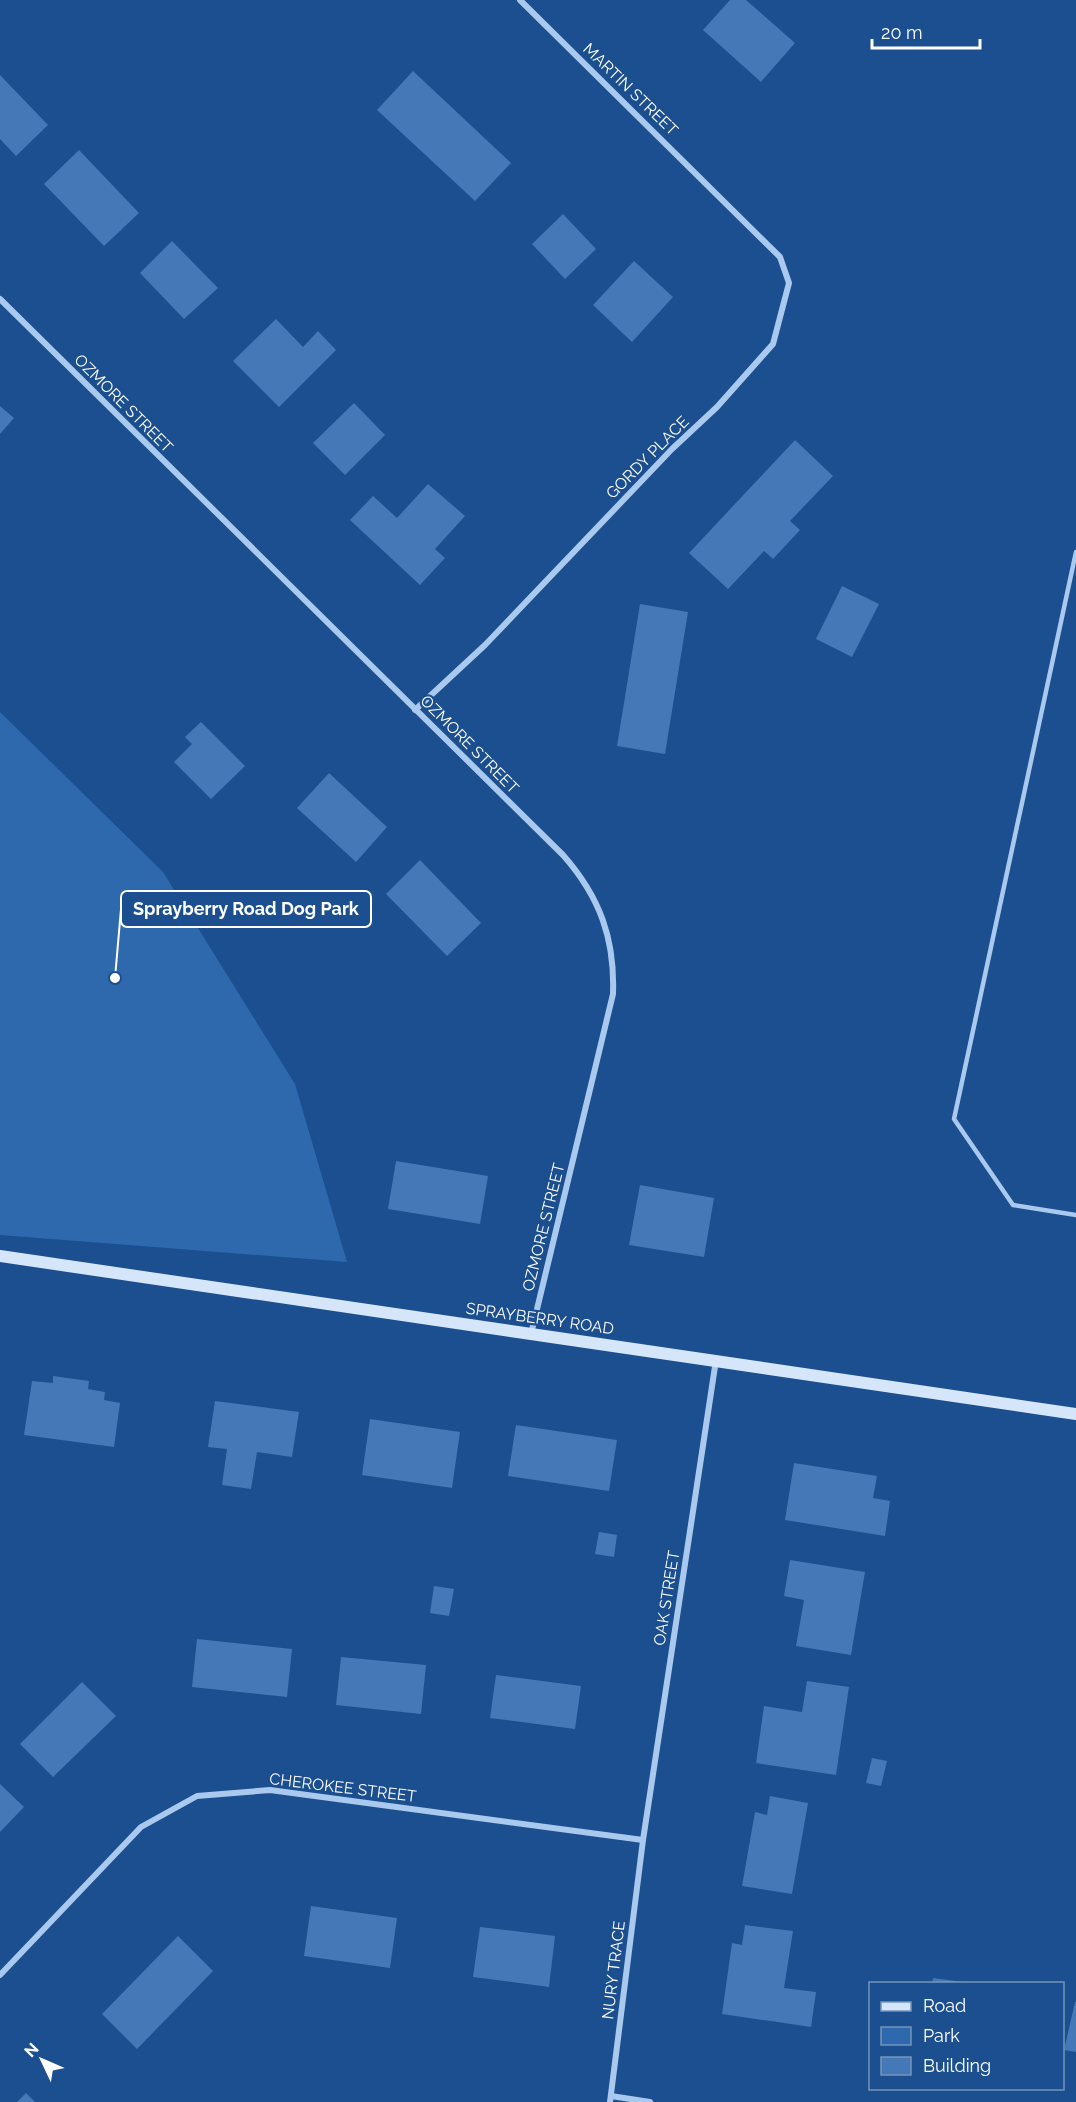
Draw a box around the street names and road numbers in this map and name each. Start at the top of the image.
street label: MARTIN STREET [579,39,682,140]
street label: OZMORE STREET [71,350,177,457]
street label: GORDY PLACE [602,412,693,503]
street label: OZMORE STREET [417,691,523,798]
street label: OZMORE STREET [518,1161,569,1293]
street label: SPRAYBERRY ROAD [465,1299,615,1338]
street label: OAK STREET [650,1549,683,1647]
street label: CHEROKEE STREET [268,1769,418,1806]
street label: NURY TRACE [598,1919,629,2020]

